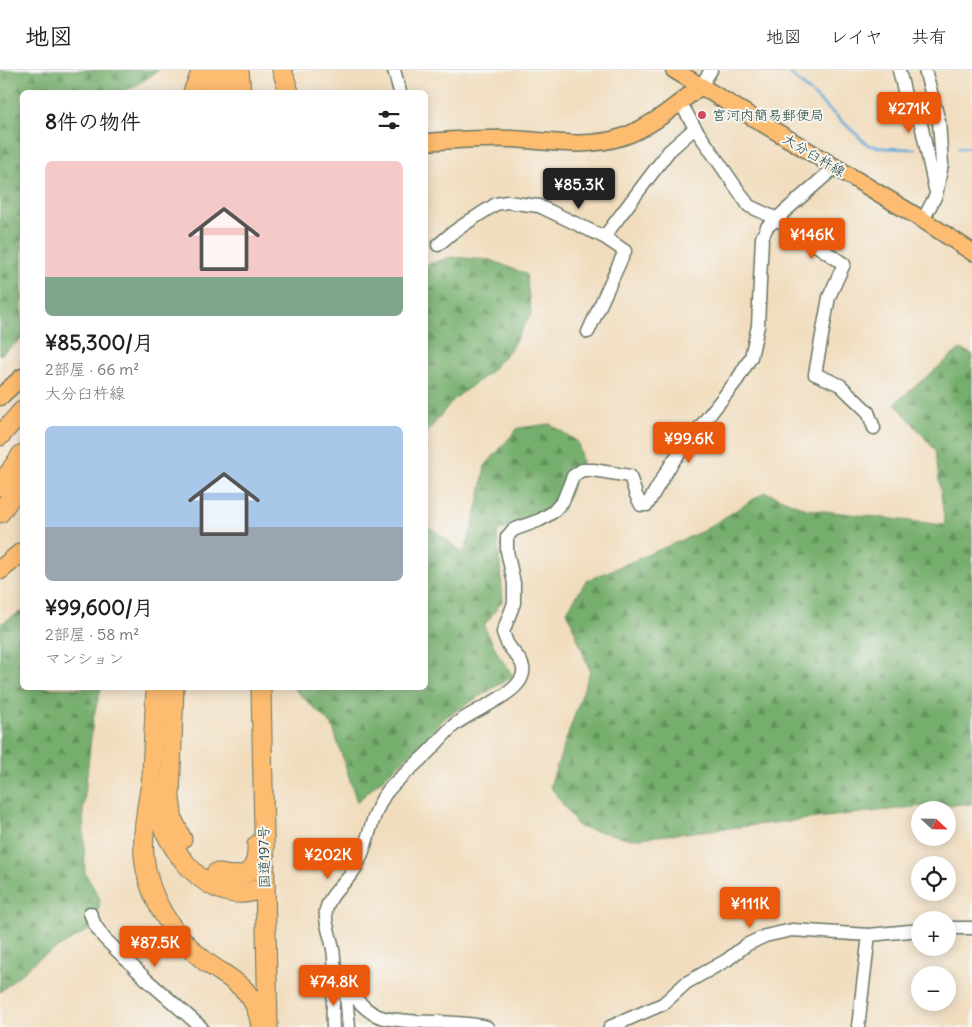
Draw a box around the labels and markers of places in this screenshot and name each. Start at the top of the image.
pin: ¥271K [874,92,944,134]
place label: 宮河内簡易郵便局 [712,106,824,124]
marker: 宮河内簡易郵便局 [696,109,708,121]
pin: ¥85.3K [538,168,620,210]
pin: ¥146K [777,218,847,260]
pin: ¥99.6K [648,422,730,464]
pin: ¥202K [293,838,363,880]
pin: ¥111K [715,886,785,929]
pin: ¥87.5K [114,926,196,968]
pin: ¥74.8K [293,964,375,1007]

